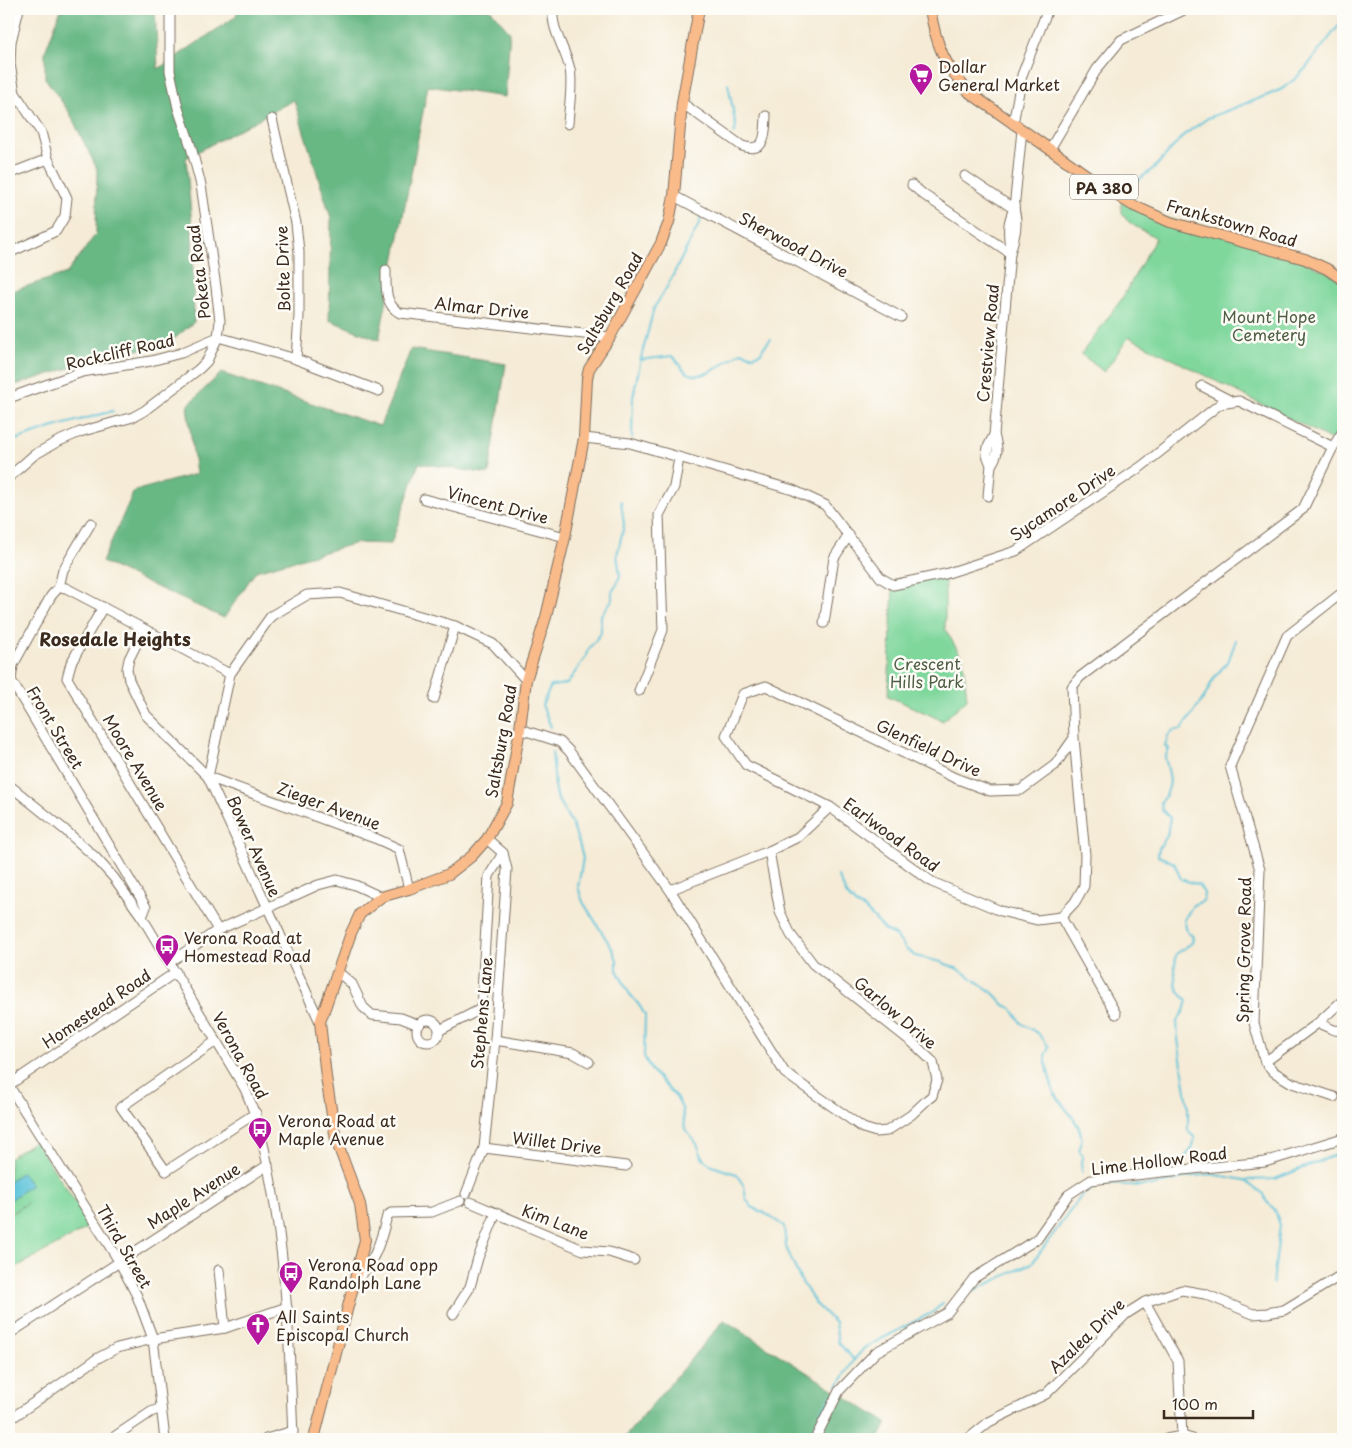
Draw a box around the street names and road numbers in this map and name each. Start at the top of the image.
road number: PA 380 [1070,174,1138,200]
street label: Frankstown Road [1164,192,1300,252]
street label: Sherwood Drive [735,205,853,283]
street label: Poketa Road [180,223,216,321]
street label: Bolte Drive [268,225,296,313]
street label: Saltsburg Road [570,247,648,359]
street label: Crestview Road [970,283,1004,403]
street label: Almar Drive [433,290,531,324]
street label: Rockcliff Road [63,327,177,375]
street label: Sycamore Drive [1004,458,1120,546]
street label: Vincent Drive [445,479,551,529]
street label: Front Street [22,681,91,774]
street label: Saltsburg Road [478,682,522,800]
street label: Moore Avenue [98,709,174,815]
street label: Glenfield Drive [873,712,985,782]
street label: Zieger Avenue [274,775,384,835]
street label: Earlwood Road [839,791,945,877]
street label: Bower Avenue [222,792,288,901]
street label: Spring Grove Road [1230,877,1256,1023]
street label: Stephens Lane [464,956,498,1070]
street label: Homestead Road [37,963,155,1053]
street label: Garlow Drive [849,970,943,1054]
street label: Verona Road [207,1007,275,1103]
street label: Willet Drive [511,1125,603,1159]
street label: Lime Hollow Road [1090,1140,1228,1180]
street label: Maple Avenue [142,1156,244,1234]
street label: Kim Lane [519,1197,593,1245]
street label: Third Street [91,1200,159,1293]
street label: Azalea Drive [1042,1292,1130,1378]

